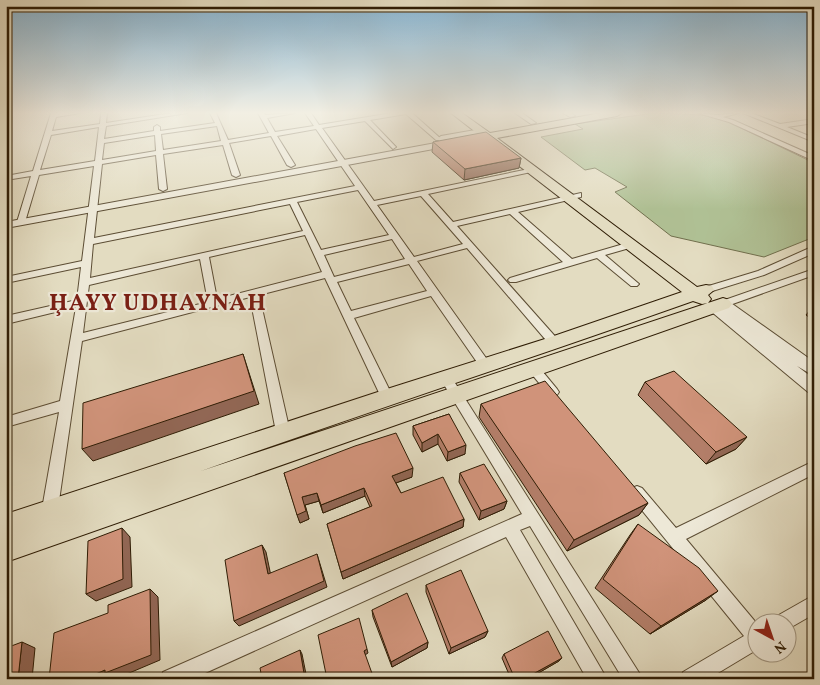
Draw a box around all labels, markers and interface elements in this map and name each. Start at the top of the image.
district label: ḨAYY UDHAYNAH [49,287,267,321]
north arrow [748,612,798,662]
text: N [769,636,789,657]

